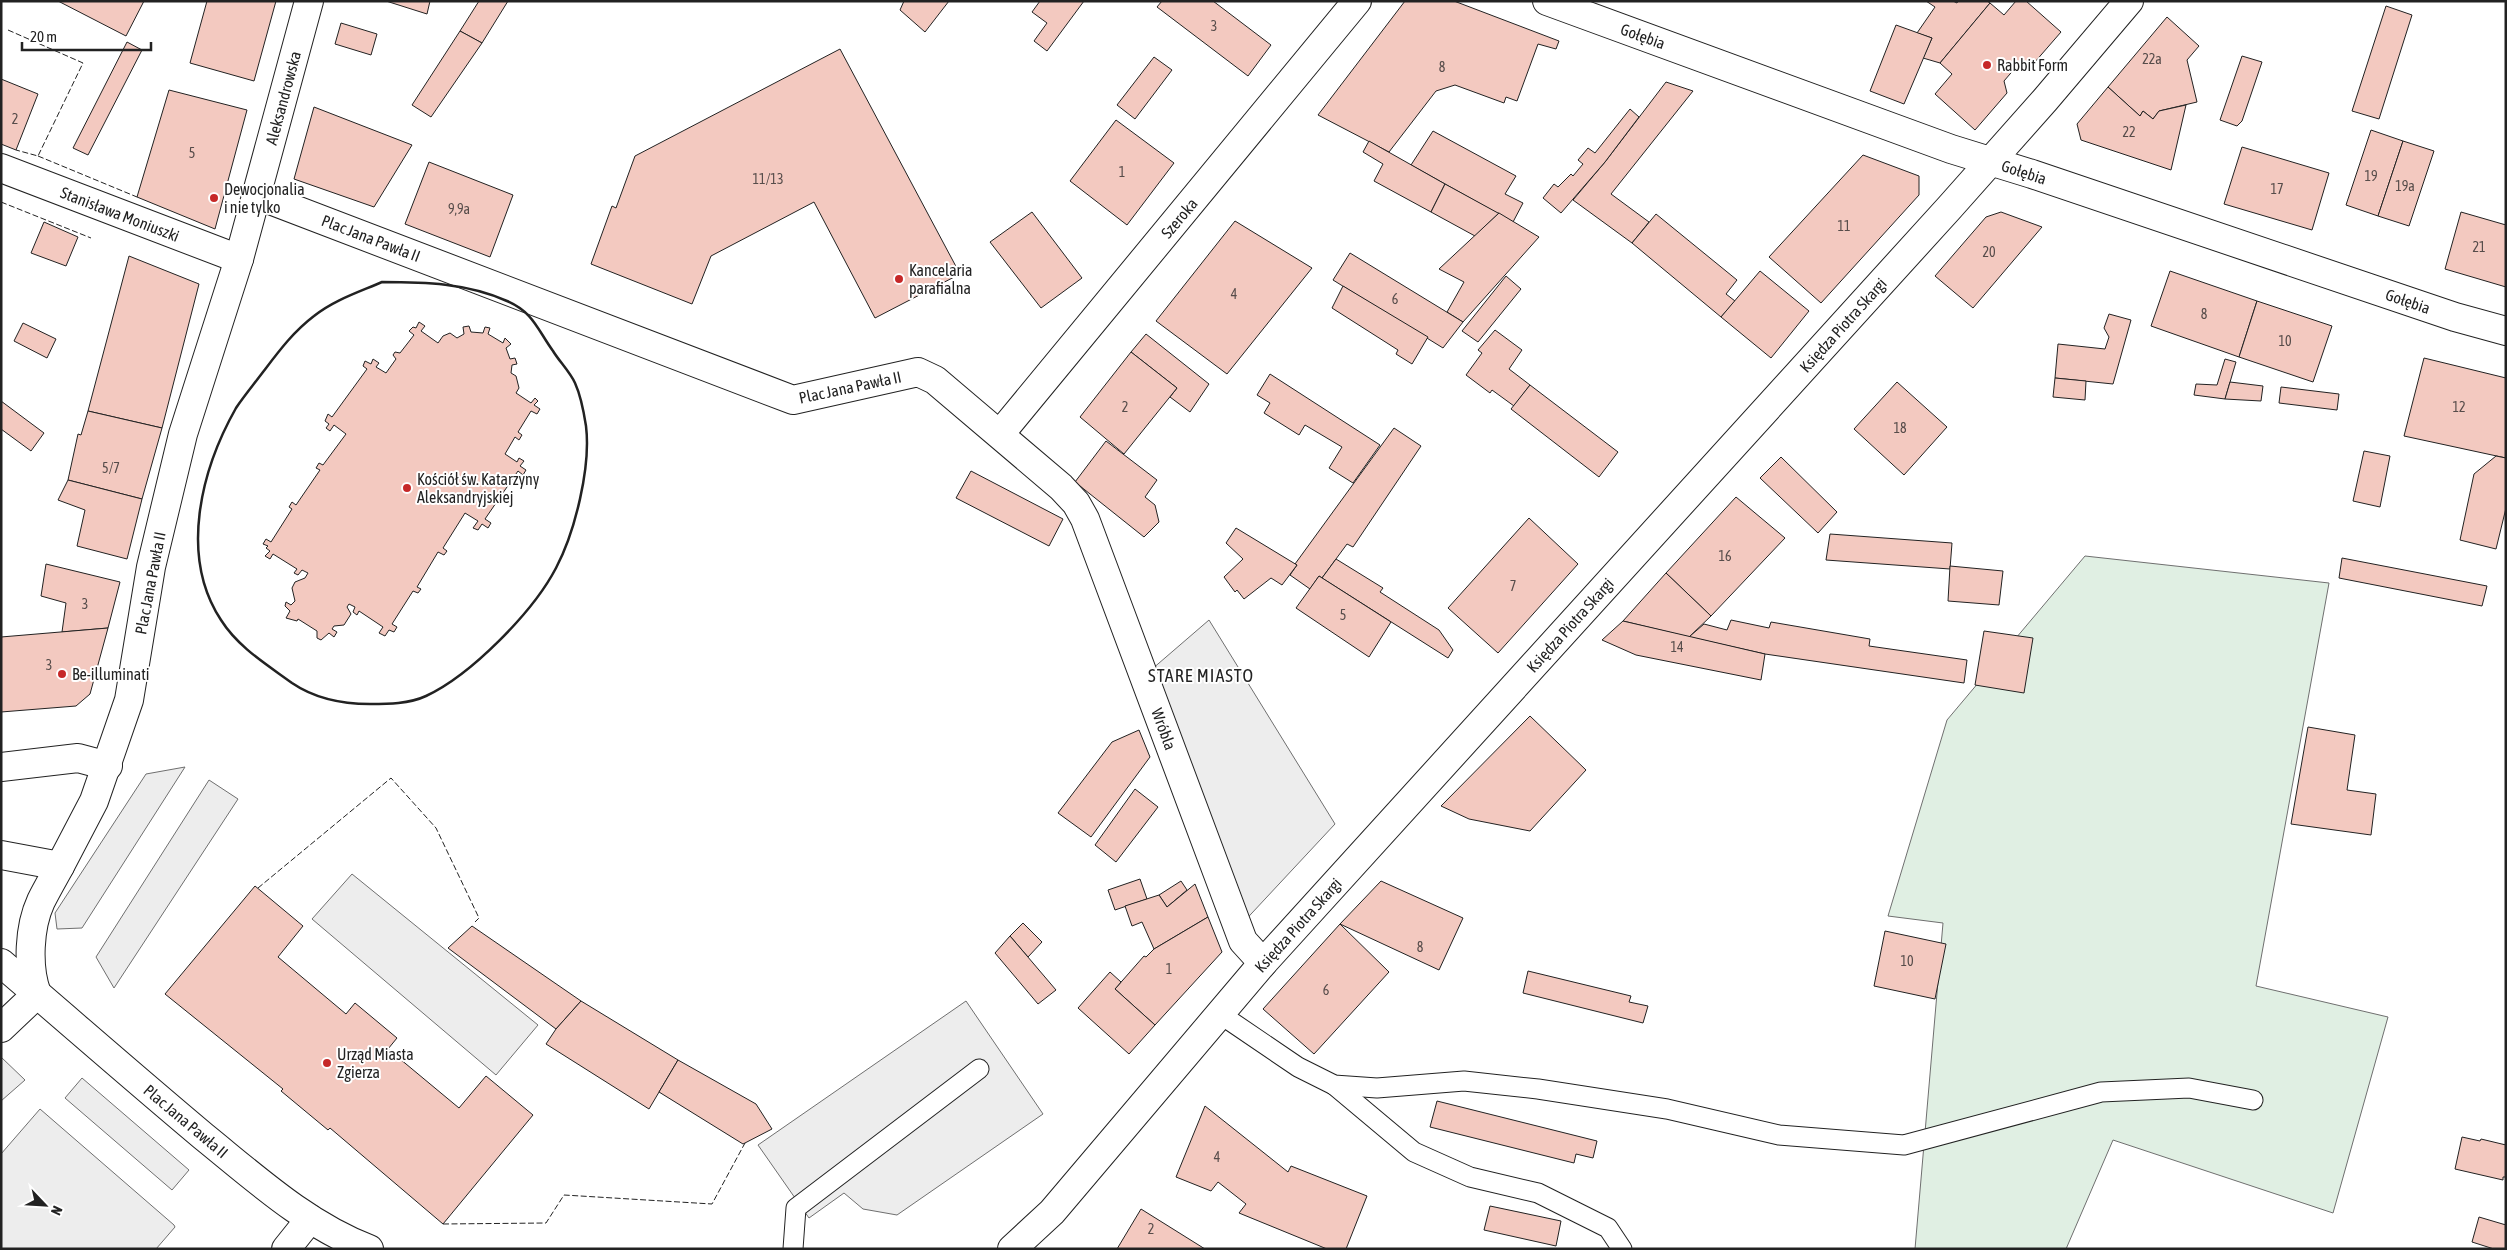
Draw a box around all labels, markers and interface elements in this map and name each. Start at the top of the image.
house number: 3 [1211,18,1217,34]
scale bar [22,20,151,52]
street label: Gołębia [1618,20,1668,53]
text: 20 m [30,28,57,45]
street label: Aleksandrowska [262,49,304,147]
house number: 22a [2142,51,2162,67]
place label: Rabbit Form [1997,56,2068,74]
house number: 8 [1439,59,1446,75]
marker: Rabbit Form [1981,59,1993,71]
house number: 2 [12,111,18,127]
house number: 22 [2122,124,2136,140]
house number: 5 [189,145,195,161]
street label: Gołębia [1999,156,2049,189]
house number: 1 [1119,164,1125,180]
house number: 19 [2364,168,2378,184]
house number: 11/13 [752,171,784,187]
house number: 19a [2395,178,2415,194]
place label: Dewocjonalia i nie tylko [224,180,305,217]
house number: 17 [2270,181,2284,197]
street label: Stanisława Moniuszki [58,183,182,245]
marker: Dewocjonalia i nie tylko [208,192,220,204]
street label: Szeroka [1157,194,1201,242]
house number: 9,9a [448,201,470,217]
street label: Plac Jana Pawła II [319,211,423,265]
house number: 11 [1837,218,1851,234]
house number: 21 [2472,239,2486,255]
house number: 20 [1982,244,1996,260]
place label: Kancelaria parafialna [909,261,972,298]
marker: Kancelaria parafialna [893,273,905,285]
street label: Księdza Piotra Skargi [1796,274,1891,377]
street label: Gołębia [2383,285,2433,318]
house number: 4 [1231,286,1238,302]
house number: 6 [1392,291,1399,307]
house number: 8 [2201,306,2208,322]
house number: 10 [2278,333,2292,349]
street label: Plac Jana Pawła II [797,367,903,407]
house number: 2 [1122,399,1128,415]
house number: 12 [2452,399,2466,415]
house number: 18 [1893,420,1907,436]
house number: 5/7 [102,460,120,476]
place label: Kościół św. Katarzyny Aleksandryjskiej [417,470,540,507]
marker: Kościół św. Katarzyny Aleksandryjskiej [401,482,413,494]
street label: Plac Jana Pawła II [131,530,169,636]
house number: 16 [1718,548,1732,564]
street label: Księdza Piotra Skargi [1523,574,1618,677]
house number: 7 [1510,578,1516,594]
house number: 3 [82,596,88,612]
house number: 5 [1340,607,1346,623]
house number: 14 [1670,639,1684,655]
house number: 3 [46,657,52,673]
place label: Be-illuminati [72,665,149,683]
district label: STARE MIASTO [1148,665,1254,686]
marker: Be-illuminati [56,668,68,680]
street label: Wróbla [1148,706,1180,752]
street label: Księdza Piotra Skargi [1251,874,1346,977]
house number: 8 [1417,939,1424,955]
house number: 10 [1900,953,1914,969]
house number: 1 [1166,961,1172,977]
house number: 6 [1323,982,1330,998]
place label: Urząd Miasta Zgierza [337,1045,414,1082]
marker: Urząd Miasta Zgierza [321,1057,333,1069]
street label: Plac Jana Pawła II [140,1081,232,1161]
house number: 4 [1214,1149,1221,1165]
north arrow [20,1180,70,1230]
text: N [48,1203,66,1218]
house number: 2 [1148,1221,1154,1237]

